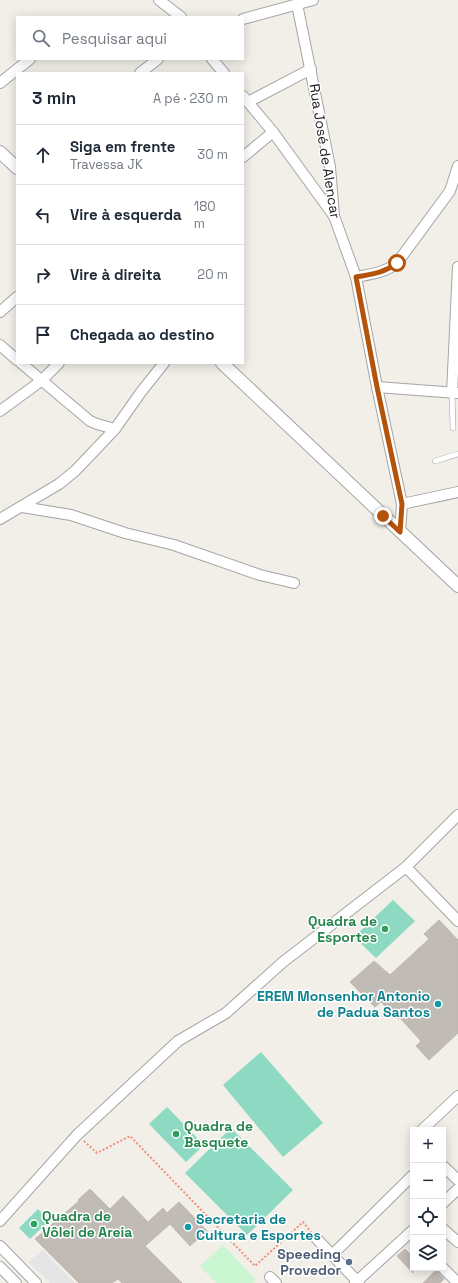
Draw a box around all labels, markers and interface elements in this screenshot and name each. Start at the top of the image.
search box [16,16,244,60]
icon: search [30,27,52,49]
text: Pesquisar aqui [62,29,167,48]
street label: Rua José de Alencar [305,82,345,220]
text: 3 min [32,87,76,109]
text: A pé · 230 m [153,90,228,107]
text: Siga em frente [70,137,176,156]
icon: ahead [32,144,54,166]
text: 30 m [197,146,228,163]
text: Travessa JK [70,156,143,173]
text: 180 m [194,198,216,232]
icon: left [32,204,54,226]
text: Vire à esquerda [70,205,182,224]
route start [388,254,406,272]
icon: right [32,264,54,286]
text: Vire à direita [70,265,161,284]
text: 20 m [197,266,228,283]
icon: arrive [32,324,54,346]
text: Chegada ao destino [70,325,214,344]
route end [374,507,392,525]
place label: Quadra de Esportes [308,912,377,946]
marker: Quadra de Esportes [380,924,390,934]
place label: EREM Monsenhor Antonio de Padua Santos [257,987,430,1021]
marker: EREM Monsenhor Antonio de Padua Santos [433,999,443,1009]
place label: Quadra de Basquete [184,1117,253,1151]
map controls [410,1127,446,1271]
button: + [410,1127,446,1163]
marker: Quadra de Basquete [171,1129,181,1139]
button: − [410,1163,446,1199]
button: locate [410,1199,446,1235]
place label: Quadra de Vôlei de Areia [42,1207,132,1241]
place label: Secretaria de Cultura e Esportes [196,1210,321,1244]
marker: Quadra de Vôlei de Areia [29,1219,39,1229]
marker: Secretaria de Cultura e Esportes [183,1222,193,1232]
button: layers [410,1235,446,1271]
place label: Speeding Provedor [277,1245,341,1279]
marker: Speeding Provedor [344,1257,354,1267]

